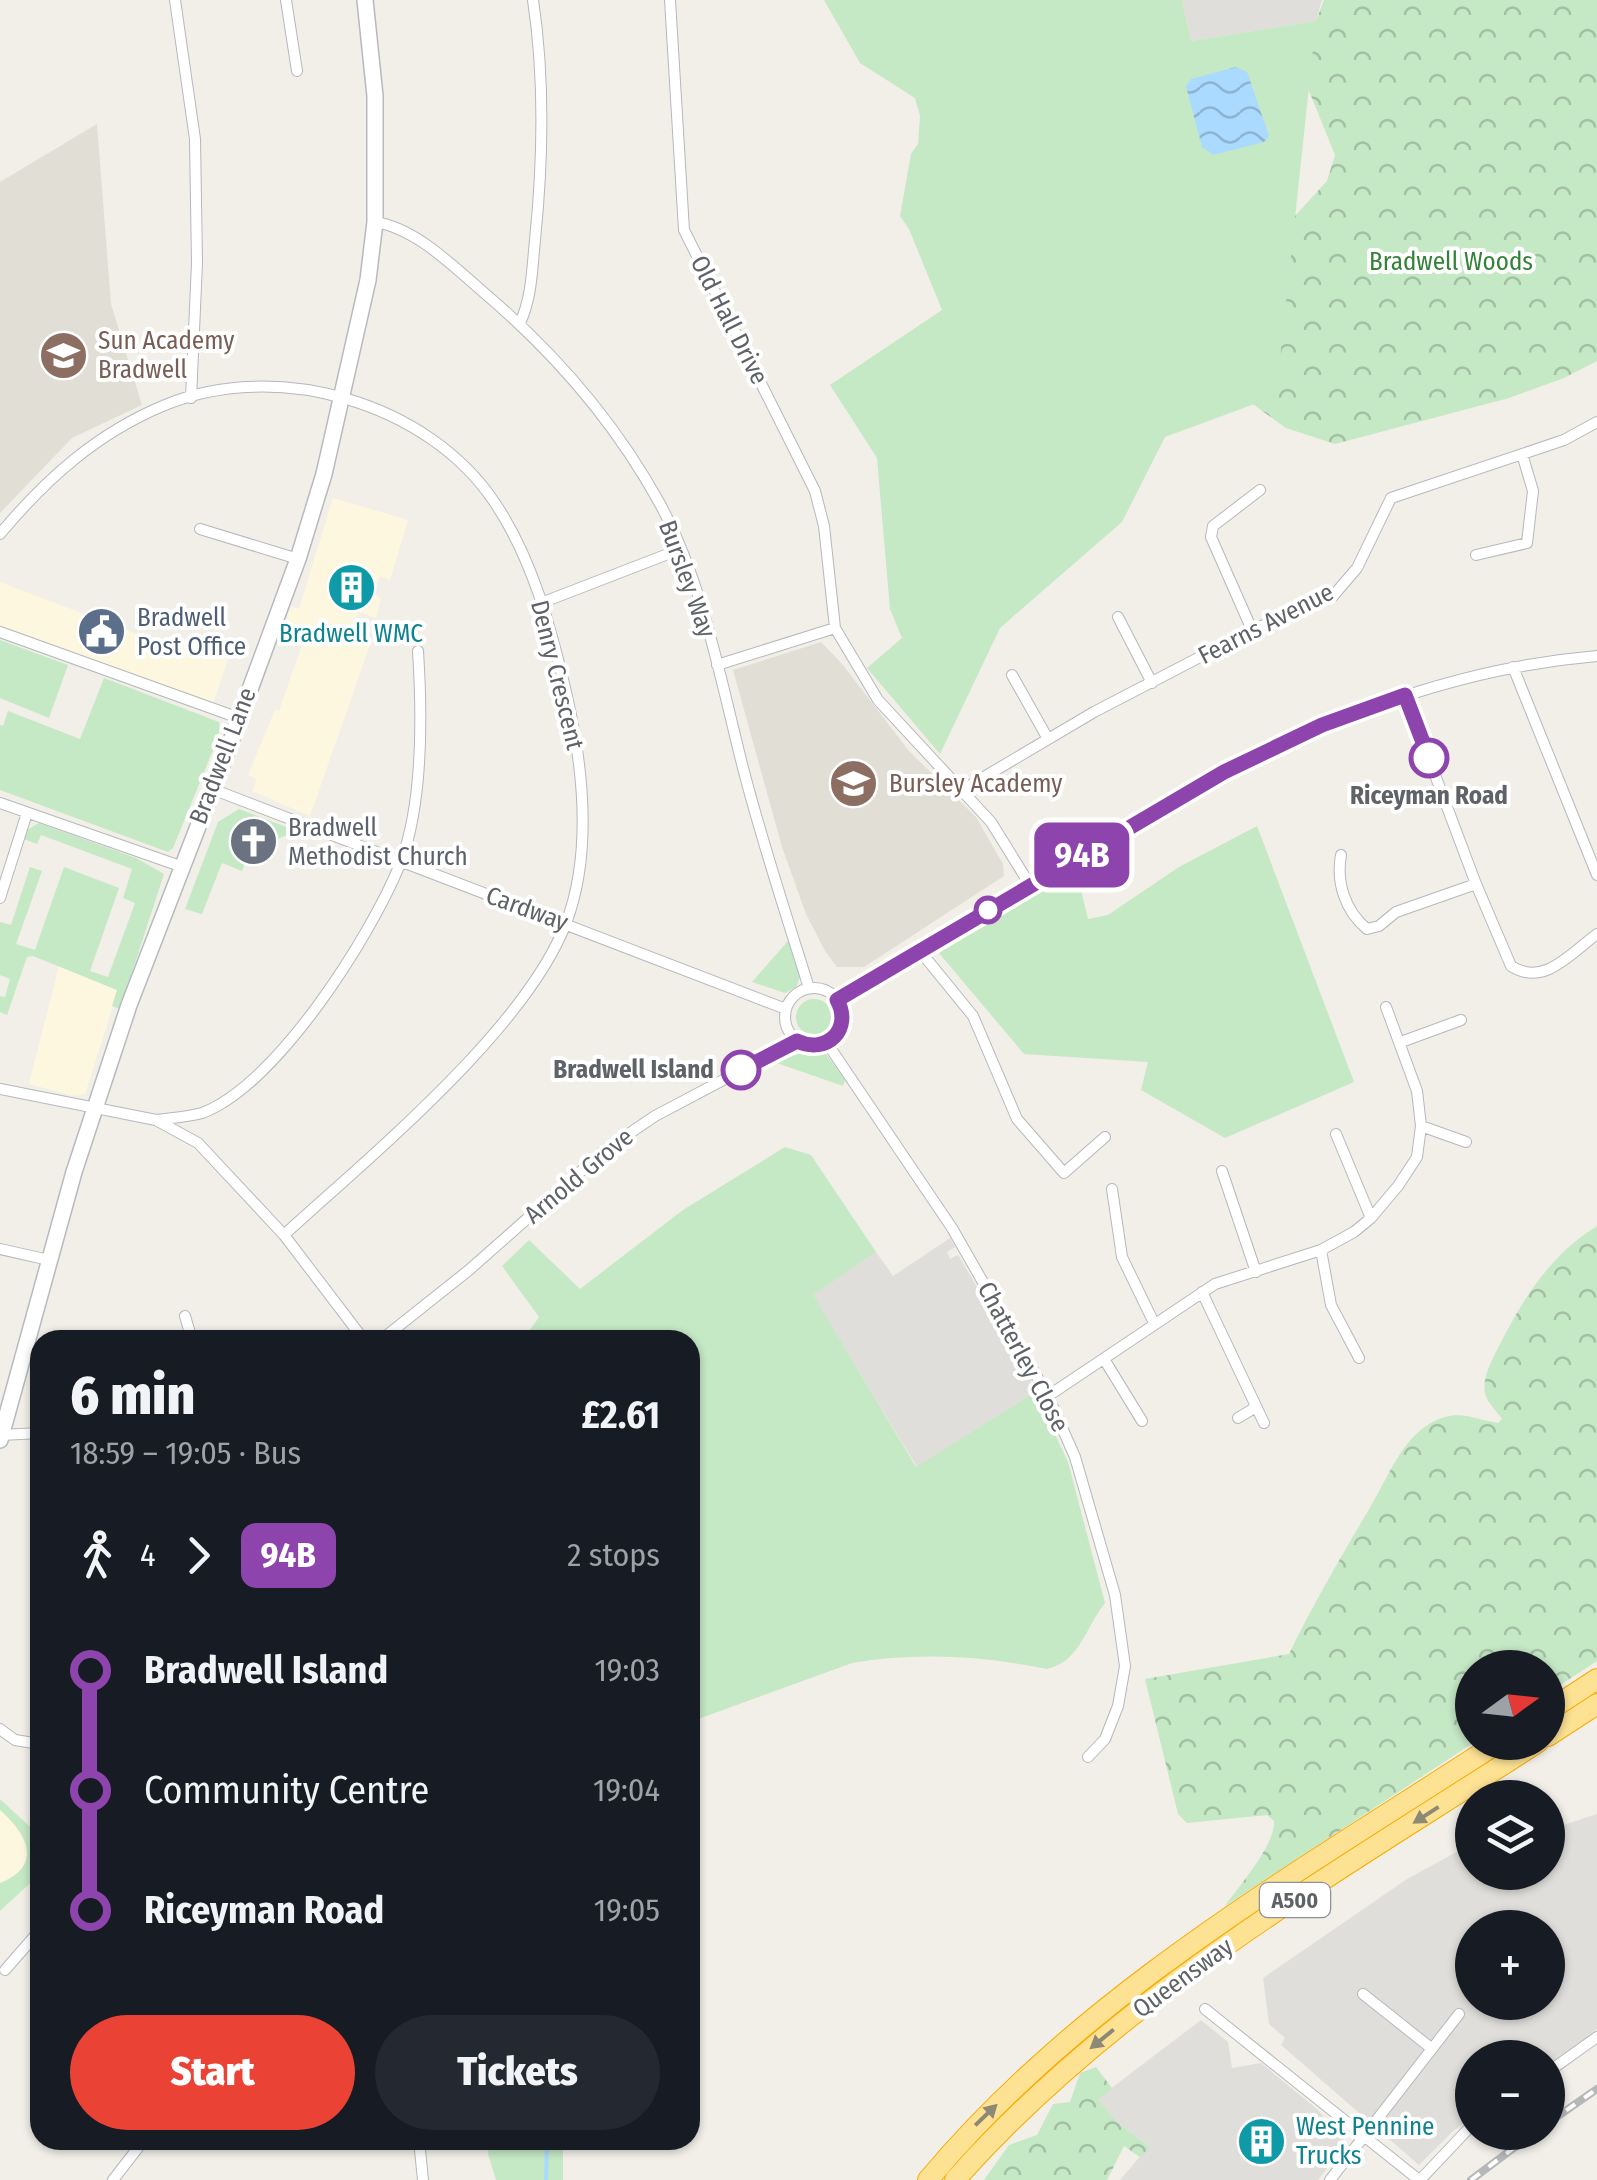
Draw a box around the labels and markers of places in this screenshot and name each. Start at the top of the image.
place label: Sun Academy Bradwell [98,326,234,385]
school or university icon: Sun Academy Bradwell [37,329,89,381]
building icon: Bradwell WMC [325,562,377,614]
place label: Bradwell Post Office [137,603,246,662]
public building icon: Bradwell Post Office [76,606,128,658]
place label: Bradwell WMC [279,619,423,649]
marker: Riceyman Road [1410,739,1448,777]
school or university icon: Bursley Academy [828,758,880,810]
place label: Bursley Academy [889,769,1062,799]
place label: Riceyman Road [1350,781,1508,811]
place label: Bradwell Methodist Church [288,813,468,872]
church icon: Bradwell Methodist Church [227,816,279,868]
unlabelled marker [975,897,1001,923]
marker: Bradwell Island [722,1051,760,1089]
place label: Bradwell Island [553,1055,714,1085]
place label: West Pennine Trucks [1296,2112,1434,2171]
building icon: West Pennine Trucks [1235,2115,1287,2167]

